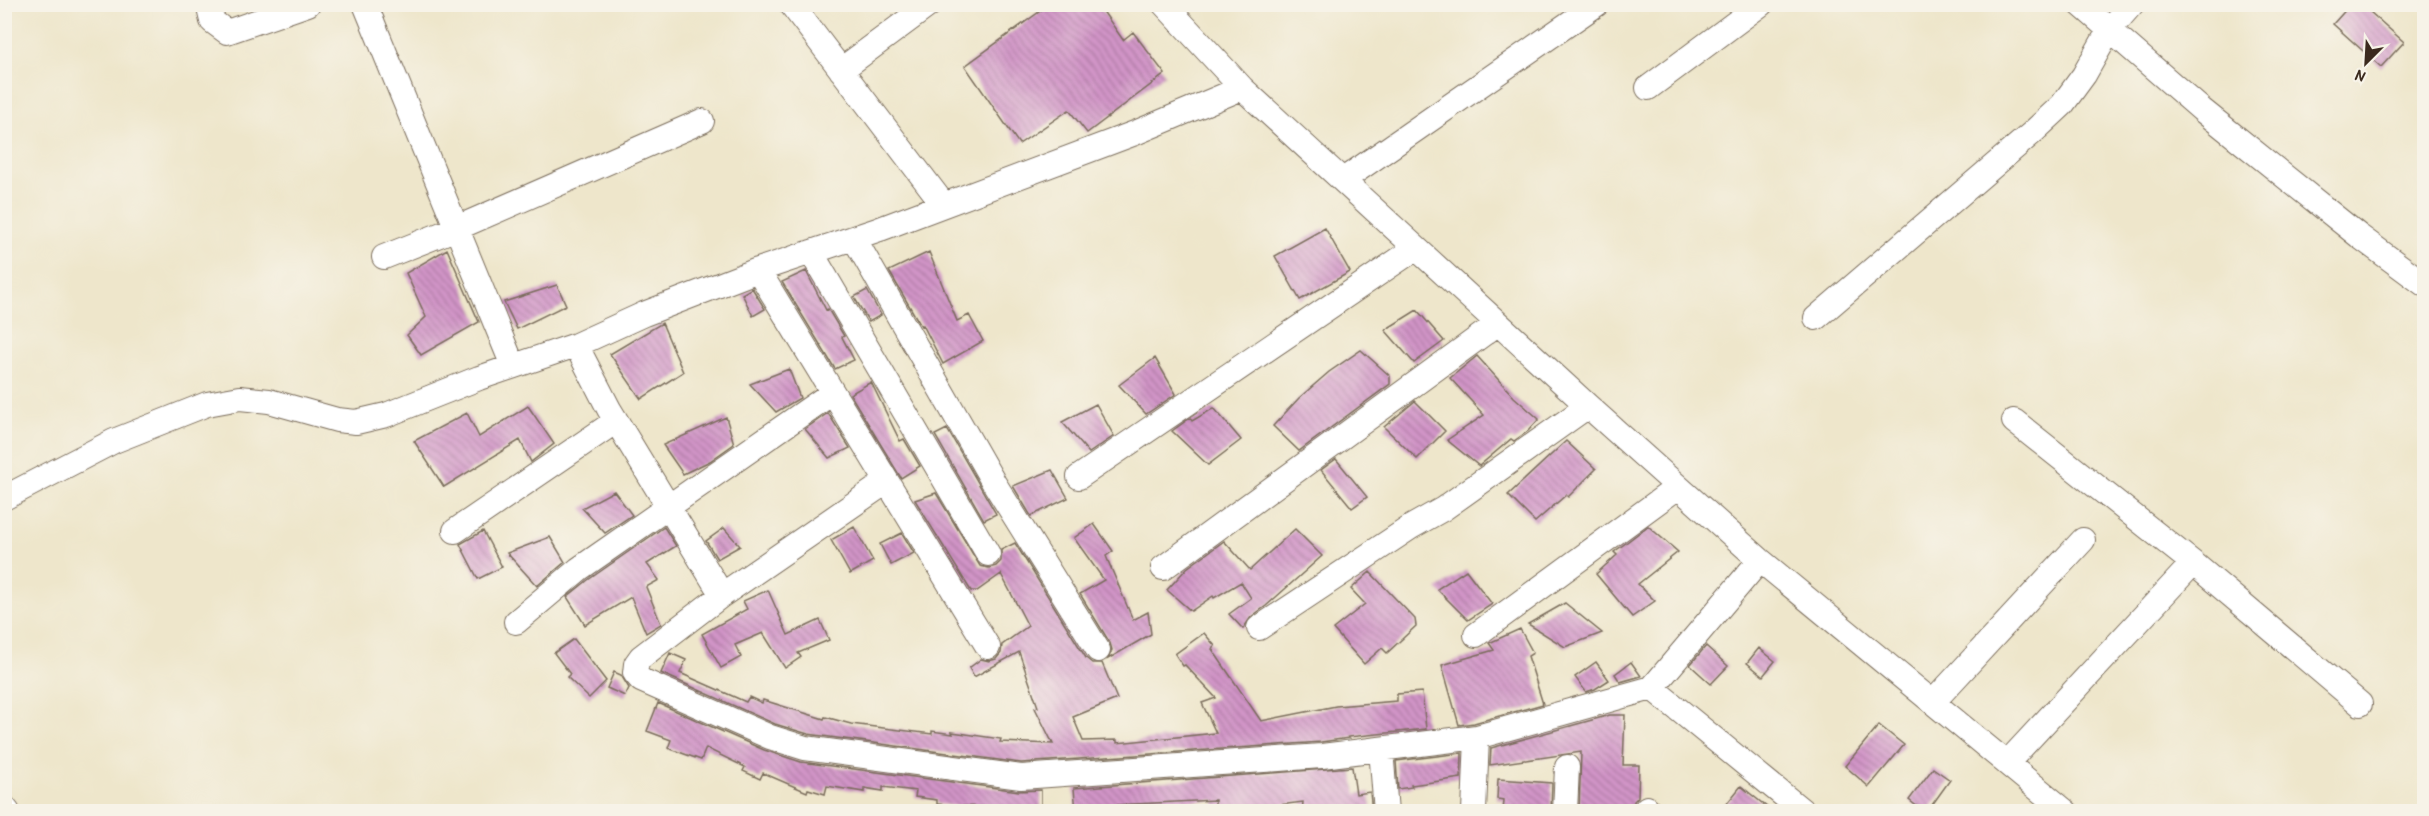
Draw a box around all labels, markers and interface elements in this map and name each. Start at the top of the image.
north arrow [2336,33,2396,93]
text: N [2351,65,2368,88]

